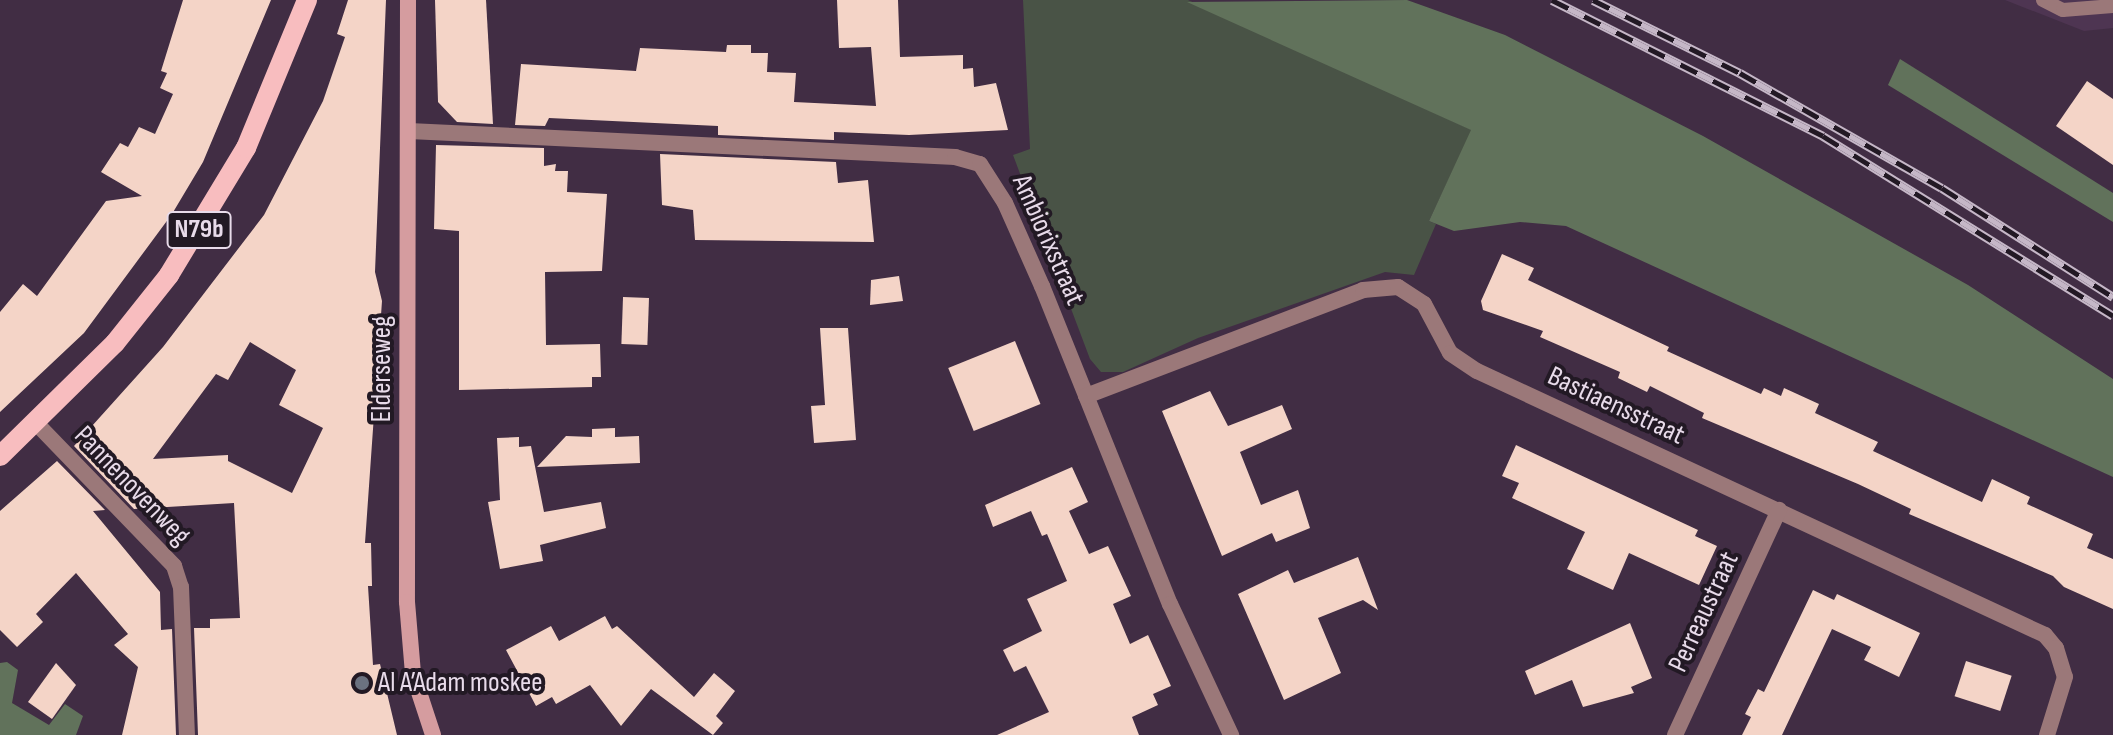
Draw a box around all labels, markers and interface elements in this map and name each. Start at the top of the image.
street label: Ambiorixstraat [1004,170,1092,310]
road number: N79b [165,208,233,252]
street label: Elderseweg [365,316,399,422]
street label: Bastiaensstraat [1542,360,1690,452]
street label: Pannenovenweg [67,419,197,553]
street label: Perreaustraat [1662,547,1746,677]
place label: Al A’Adam moskee [378,666,542,700]
marker: Al A’Adam moskee [353,674,371,692]

